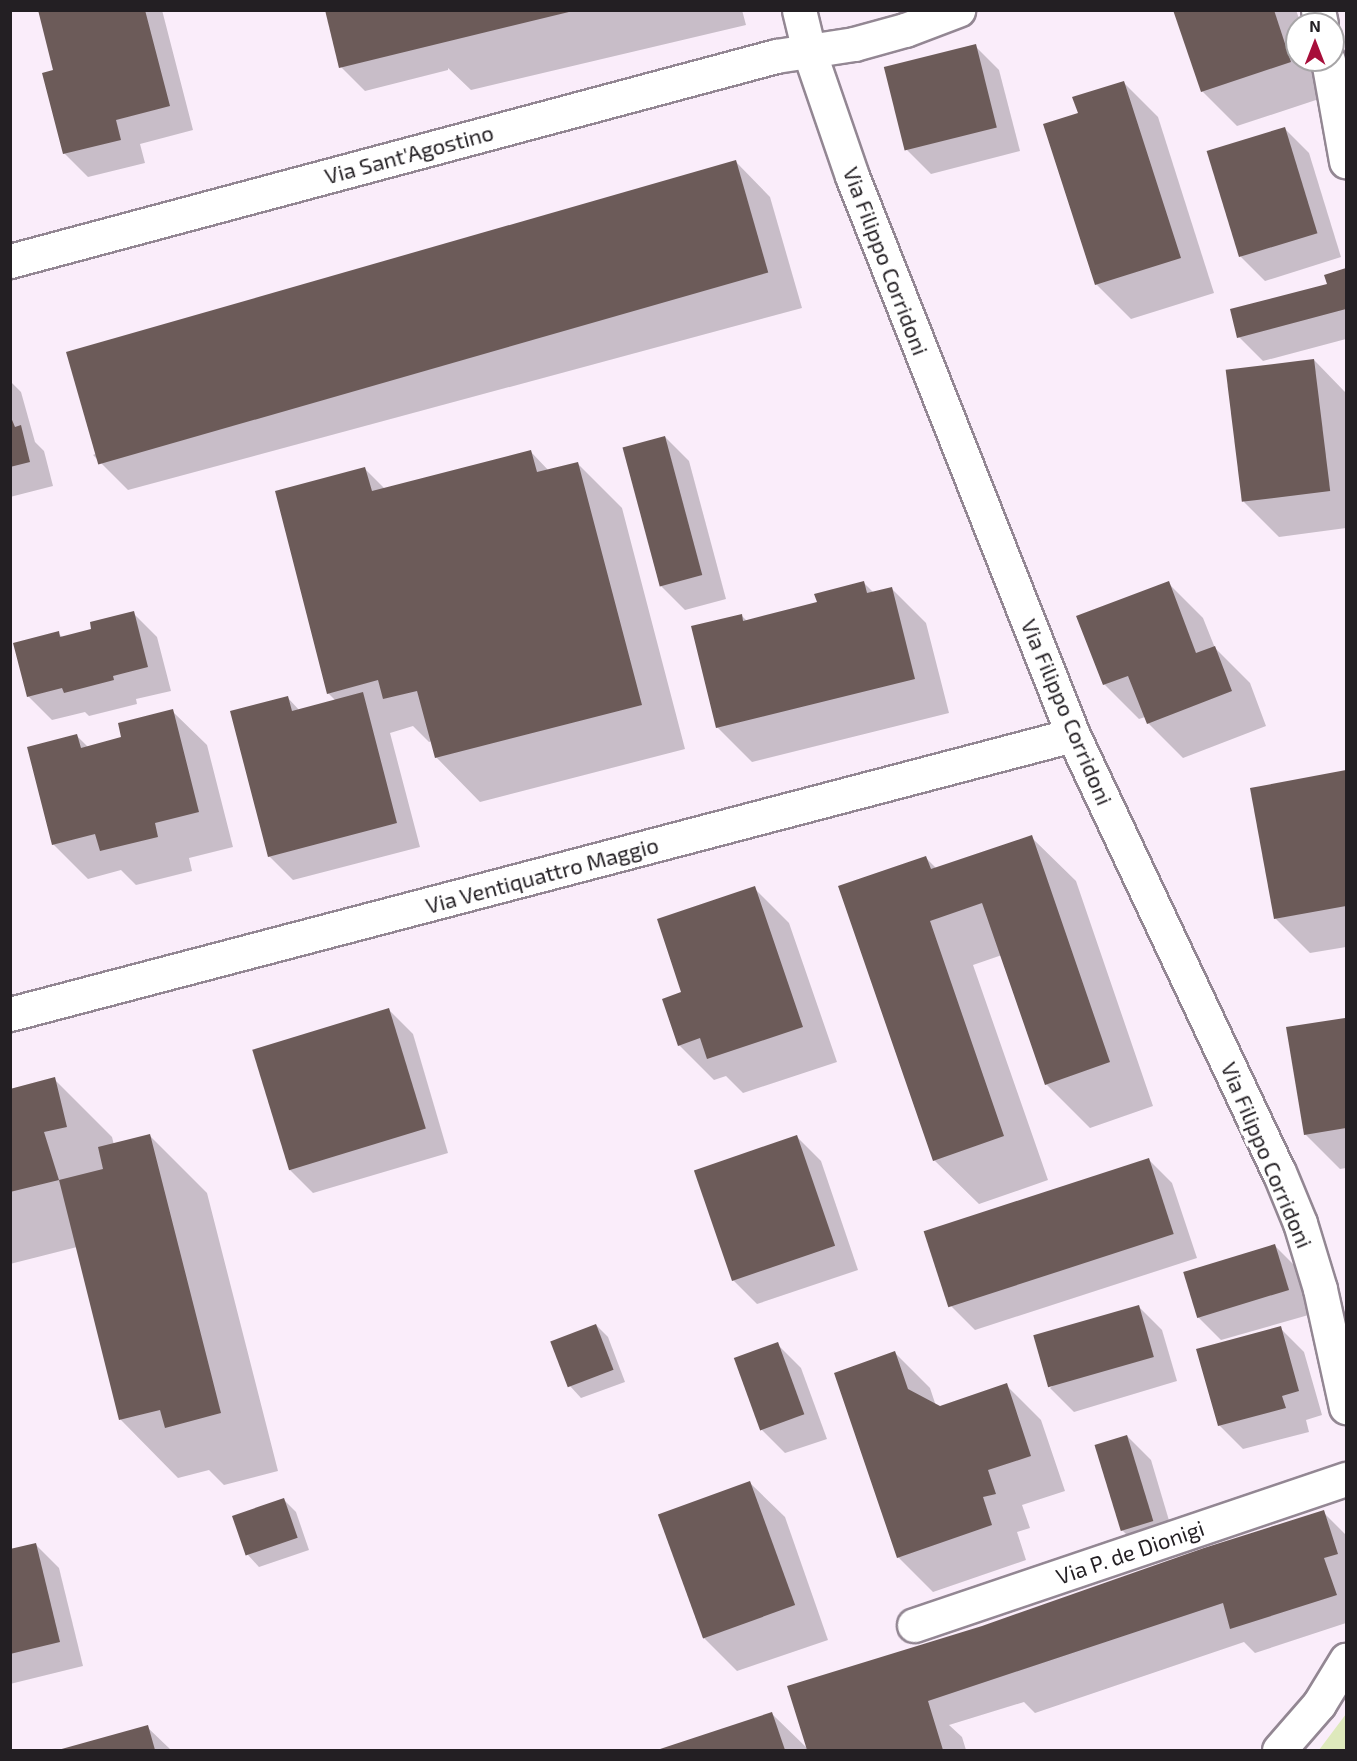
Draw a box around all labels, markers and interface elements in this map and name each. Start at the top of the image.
north arrow [1285,12,1345,72]
text: N [1309,16,1321,35]
street label: Via Sant'Agostino [322,119,496,189]
street label: Via Filippo Corridoni [838,163,934,359]
street label: Via Filippo Corridoni [1016,615,1118,809]
street label: Via Ventiquattro Maggio [422,831,662,919]
street label: Via Filippo Corridoni [1216,1058,1318,1252]
street label: Via P. de Dionigi [1052,1514,1208,1590]

